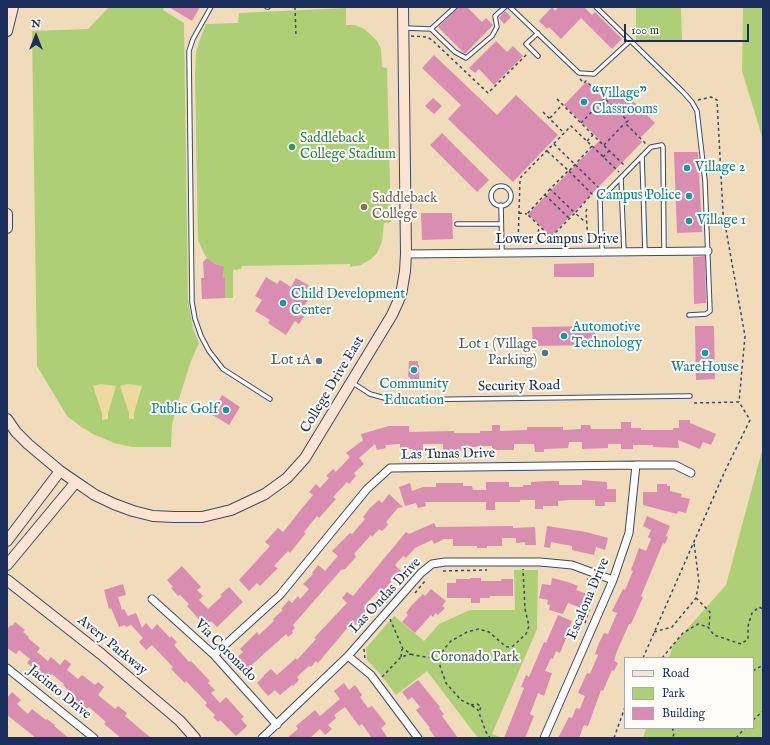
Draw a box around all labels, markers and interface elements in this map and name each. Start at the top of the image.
north arrow [16,16,56,56]
scale bar [626,16,751,42]
text: N [31,17,41,31]
text: 100 m [631,23,659,38]
place label: “Village” Classrooms [592,86,658,118]
marker: “Village” Classrooms [579,97,589,107]
place label: Saddleback College Stadium [300,131,396,164]
marker: Saddleback College Stadium [287,142,297,152]
place label: Village 2 [695,160,745,176]
marker: Village 2 [682,163,692,173]
place label: Campus Police [596,188,681,204]
place label: Saddleback College [372,191,437,224]
marker: Campus Police [684,191,694,201]
marker: Saddleback College [359,202,369,212]
place label: Village 1 [697,213,746,229]
marker: Village 1 [684,216,694,226]
street label: Lower Campus Drive [495,232,619,248]
place label: Child Development Center [291,287,405,320]
marker: Child Development Center [278,298,288,308]
place label: Automotive Technology [572,320,642,352]
marker: Automotive Technology [559,331,569,341]
street label: College Drive East [298,334,368,436]
place label: Lot 1 (Village Parking) [459,337,537,370]
marker: Lot 1 (Village Parking) [540,348,550,358]
marker: WareHouse [700,348,710,358]
place label: Lot 1A [271,353,311,369]
marker: Lot 1A [314,356,324,366]
place label: WareHouse [671,360,739,376]
marker: Community Education [409,365,419,375]
place label: Community Education [379,377,449,410]
street label: Security Road [478,378,560,396]
place label: Public Golf [151,402,218,418]
marker: Public Golf [221,405,231,415]
street label: Las Tunas Drive [401,446,495,464]
street label: Las Ondas Drive [347,555,425,637]
street label: Escalona Drive [564,556,614,642]
street label: Avery Parkway [74,613,150,679]
street label: Via Coronado [191,617,259,685]
park label: Coronado Park [431,650,519,666]
legend [624,657,754,729]
street label: Jacinto Drive [24,662,94,724]
text: Road [662,666,689,681]
text: Park [662,686,685,701]
text: Building [662,706,705,721]

